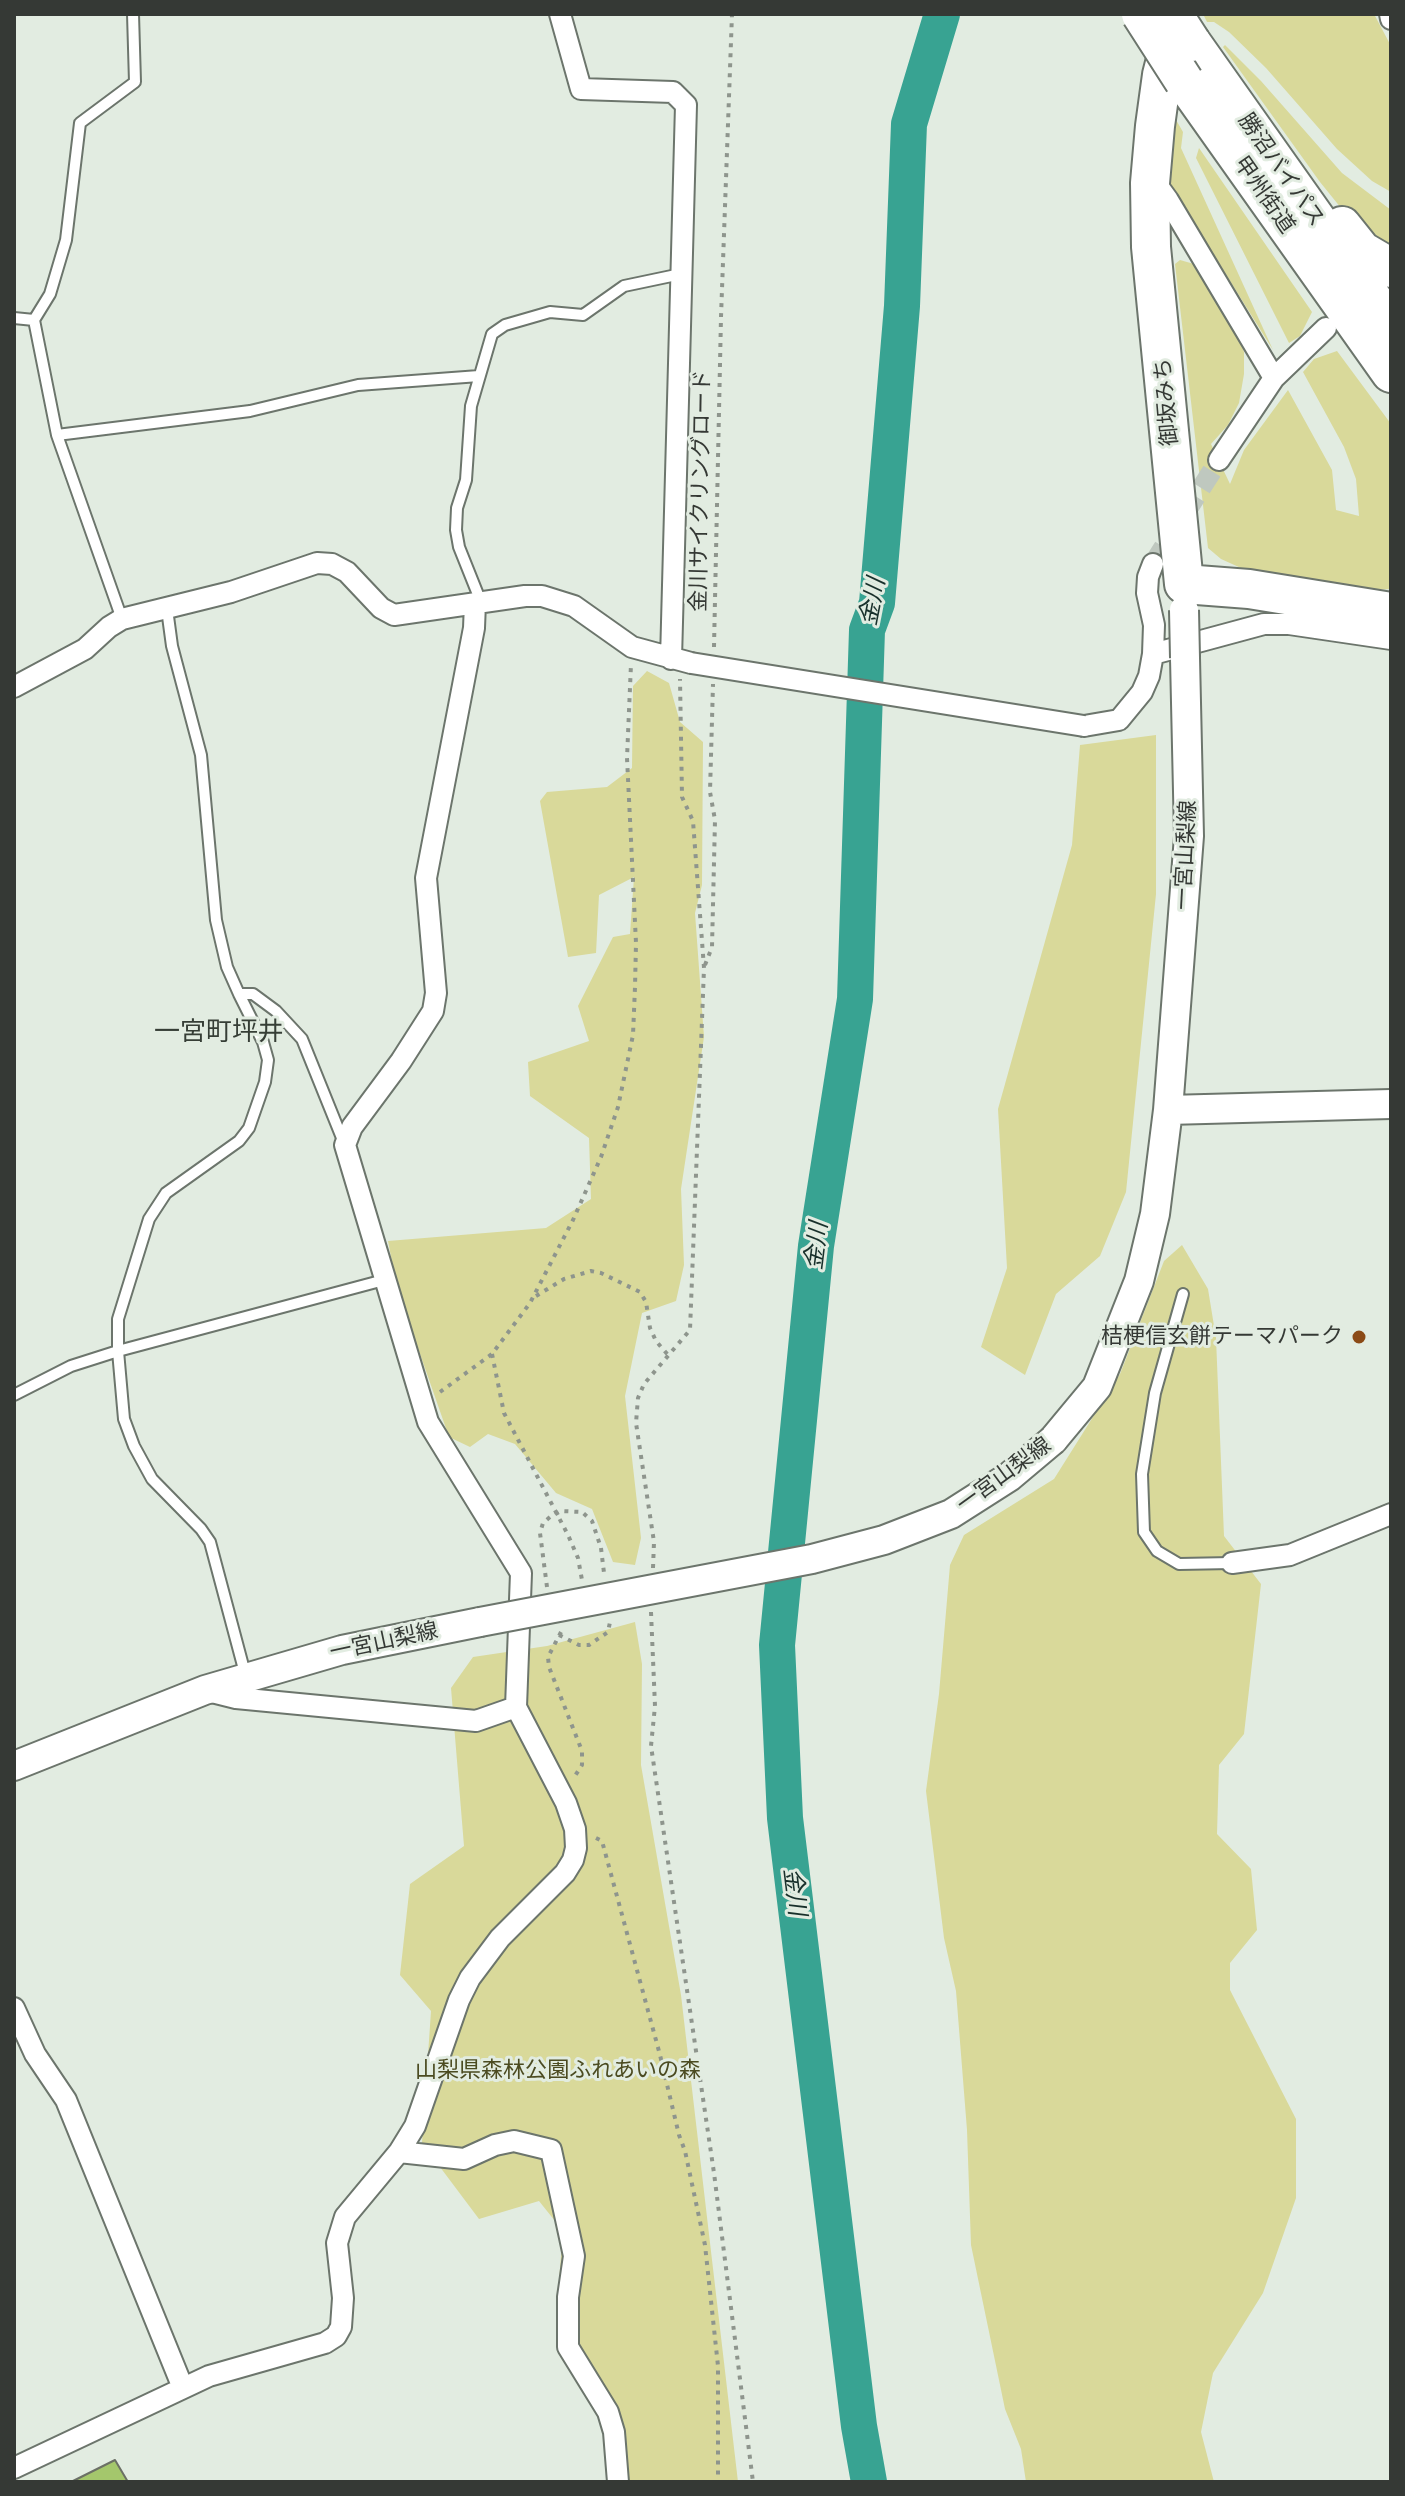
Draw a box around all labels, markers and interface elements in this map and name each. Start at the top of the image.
street label: 勝沼バイパス [1232,108,1330,232]
street label: 甲州街道 [1228,151,1300,239]
street label: 御坂みち [1150,357,1184,447]
street label: 金川サイクリングロード [686,370,716,612]
water label: 金川 [854,576,892,628]
street label: 一宮山梨線 [1170,799,1202,911]
district label: 一宮町坪井 [154,1017,284,1049]
water label: 金川 [800,1220,834,1272]
place label: 桔梗信玄餅テーマパーク [1101,1324,1343,1350]
marker: 桔梗信玄餅テーマパーク [1350,1328,1368,1346]
street label: 一宮山梨線 [952,1432,1056,1518]
street label: 一宮山梨線 [327,1618,441,1666]
water label: 金川 [777,1866,811,1918]
park label: 山梨県森林公園ふれあいの森 [415,2058,701,2084]

